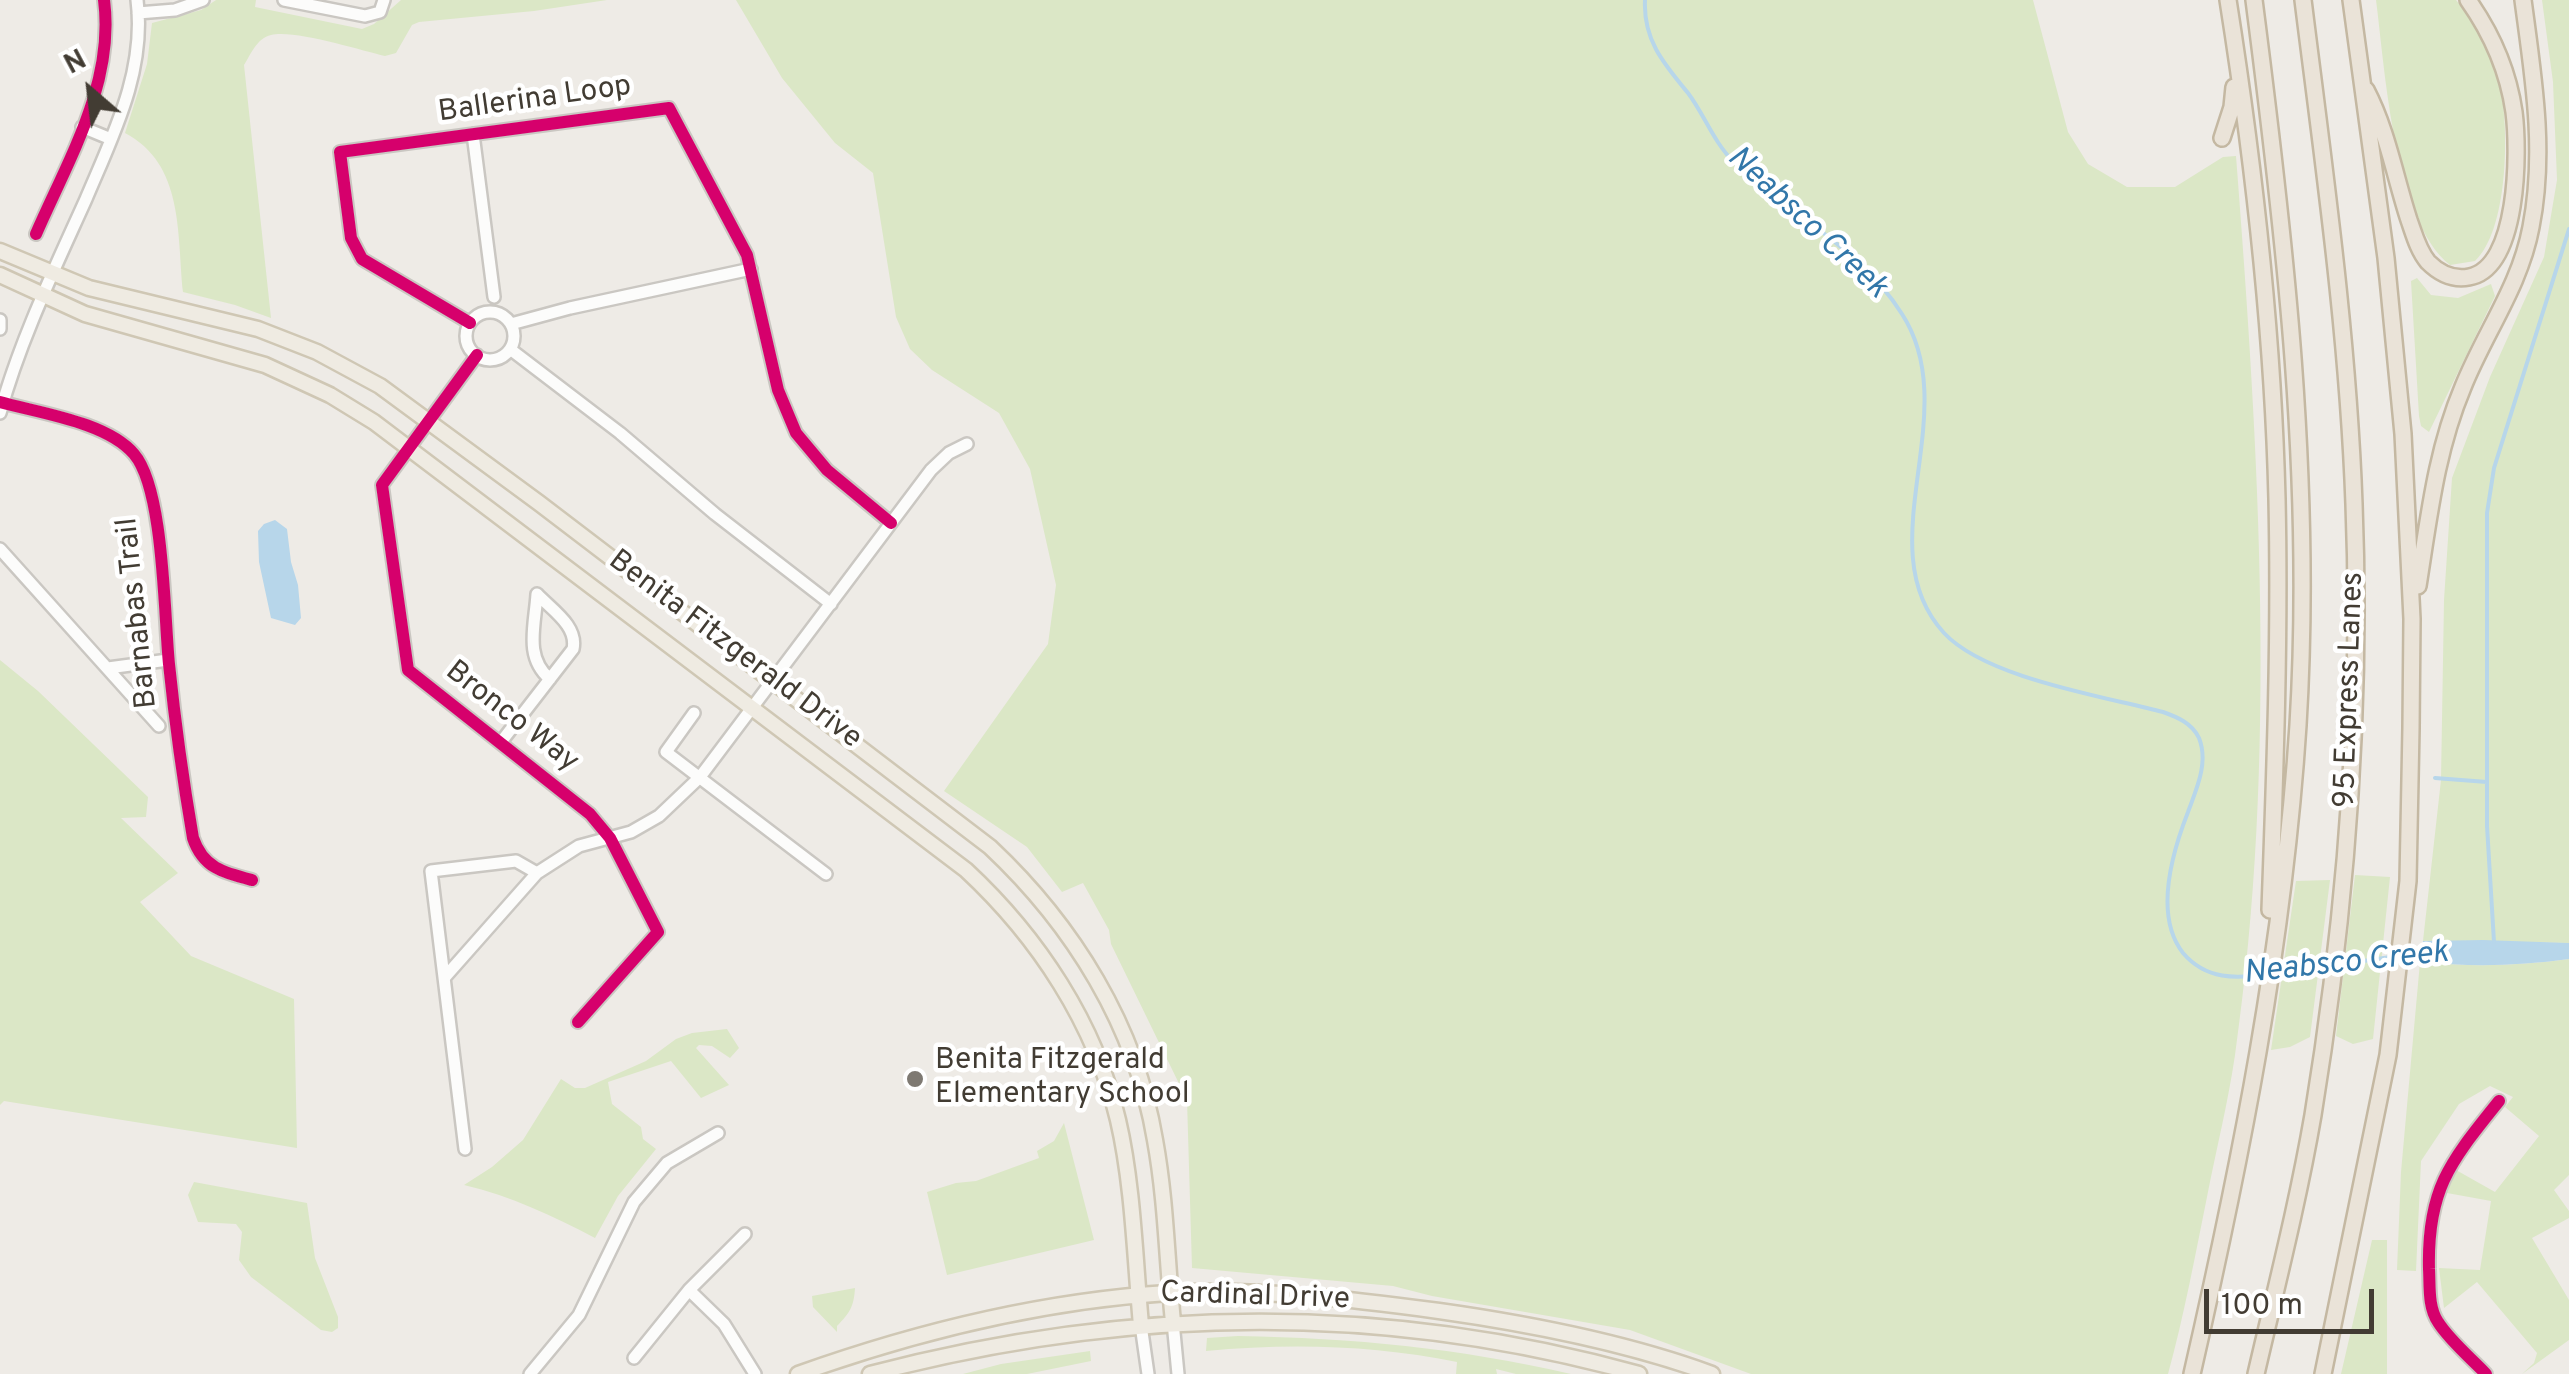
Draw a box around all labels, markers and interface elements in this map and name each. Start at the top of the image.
north arrow [40,40,140,140]
text: N [59,43,93,84]
street label: Ballerina Loop [436,70,634,132]
water label: Neabsco Creek [1718,140,1894,308]
street label: Barnabas Trail [111,516,167,710]
street label: Benita Fitzgerald Drive [600,544,868,758]
street label: 95 Express Lanes [2329,571,2373,809]
street label: Bronco Way [437,655,585,781]
water label: Neabsco Creek [2242,935,2450,995]
place label: Benita Fitzgerald Elementary School [935,1044,1190,1114]
marker: Benita Fitzgerald Elementary School [904,1068,926,1090]
scale bar [2209,1269,2379,1331]
street label: Cardinal Drive [1160,1277,1350,1319]
text: 100 m [2221,1288,2303,1325]

